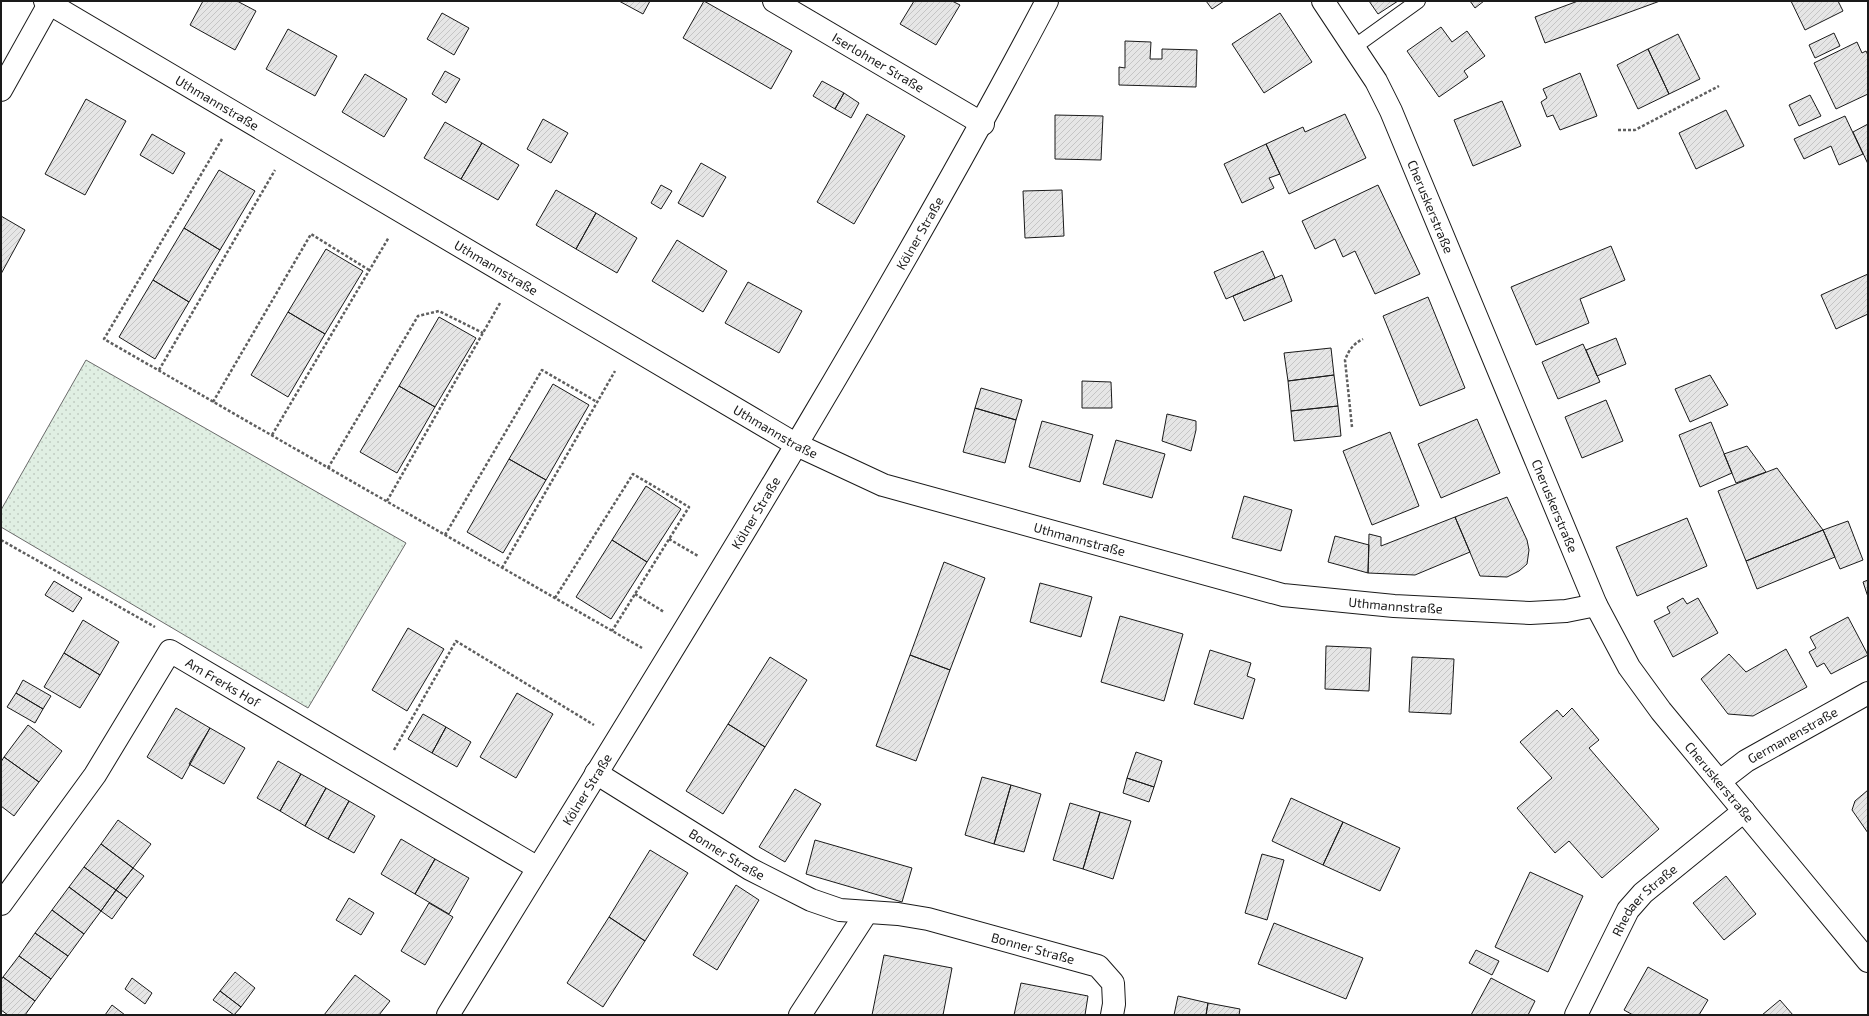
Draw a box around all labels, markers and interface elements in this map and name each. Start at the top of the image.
street label: Iserlohner Straße [830,29,927,96]
street label: Uthmannstraße [172,72,262,134]
street label: Cheruskerstraße [1404,158,1457,256]
street label: Kölner Straße [892,194,947,273]
street label: Uthmannstraße [451,236,541,298]
street label: Uthmannstraße [730,401,820,462]
street label: Cheruskerstraße [1528,457,1581,555]
street label: Kölner Straße [728,474,783,552]
street label: Uthmannstraße [1032,519,1127,559]
street label: Uthmannstraße [1348,594,1443,616]
street label: Am Frerks Hof [183,654,264,711]
street label: Germanenstraße [1745,704,1840,767]
street label: Cheruskerstraße [1682,738,1758,825]
street label: Kölner Straße [559,750,615,828]
street label: Bonner Straße [686,825,767,883]
street label: Rhedaer Straße [1608,861,1680,939]
street label: Bonner Straße [989,929,1076,967]

